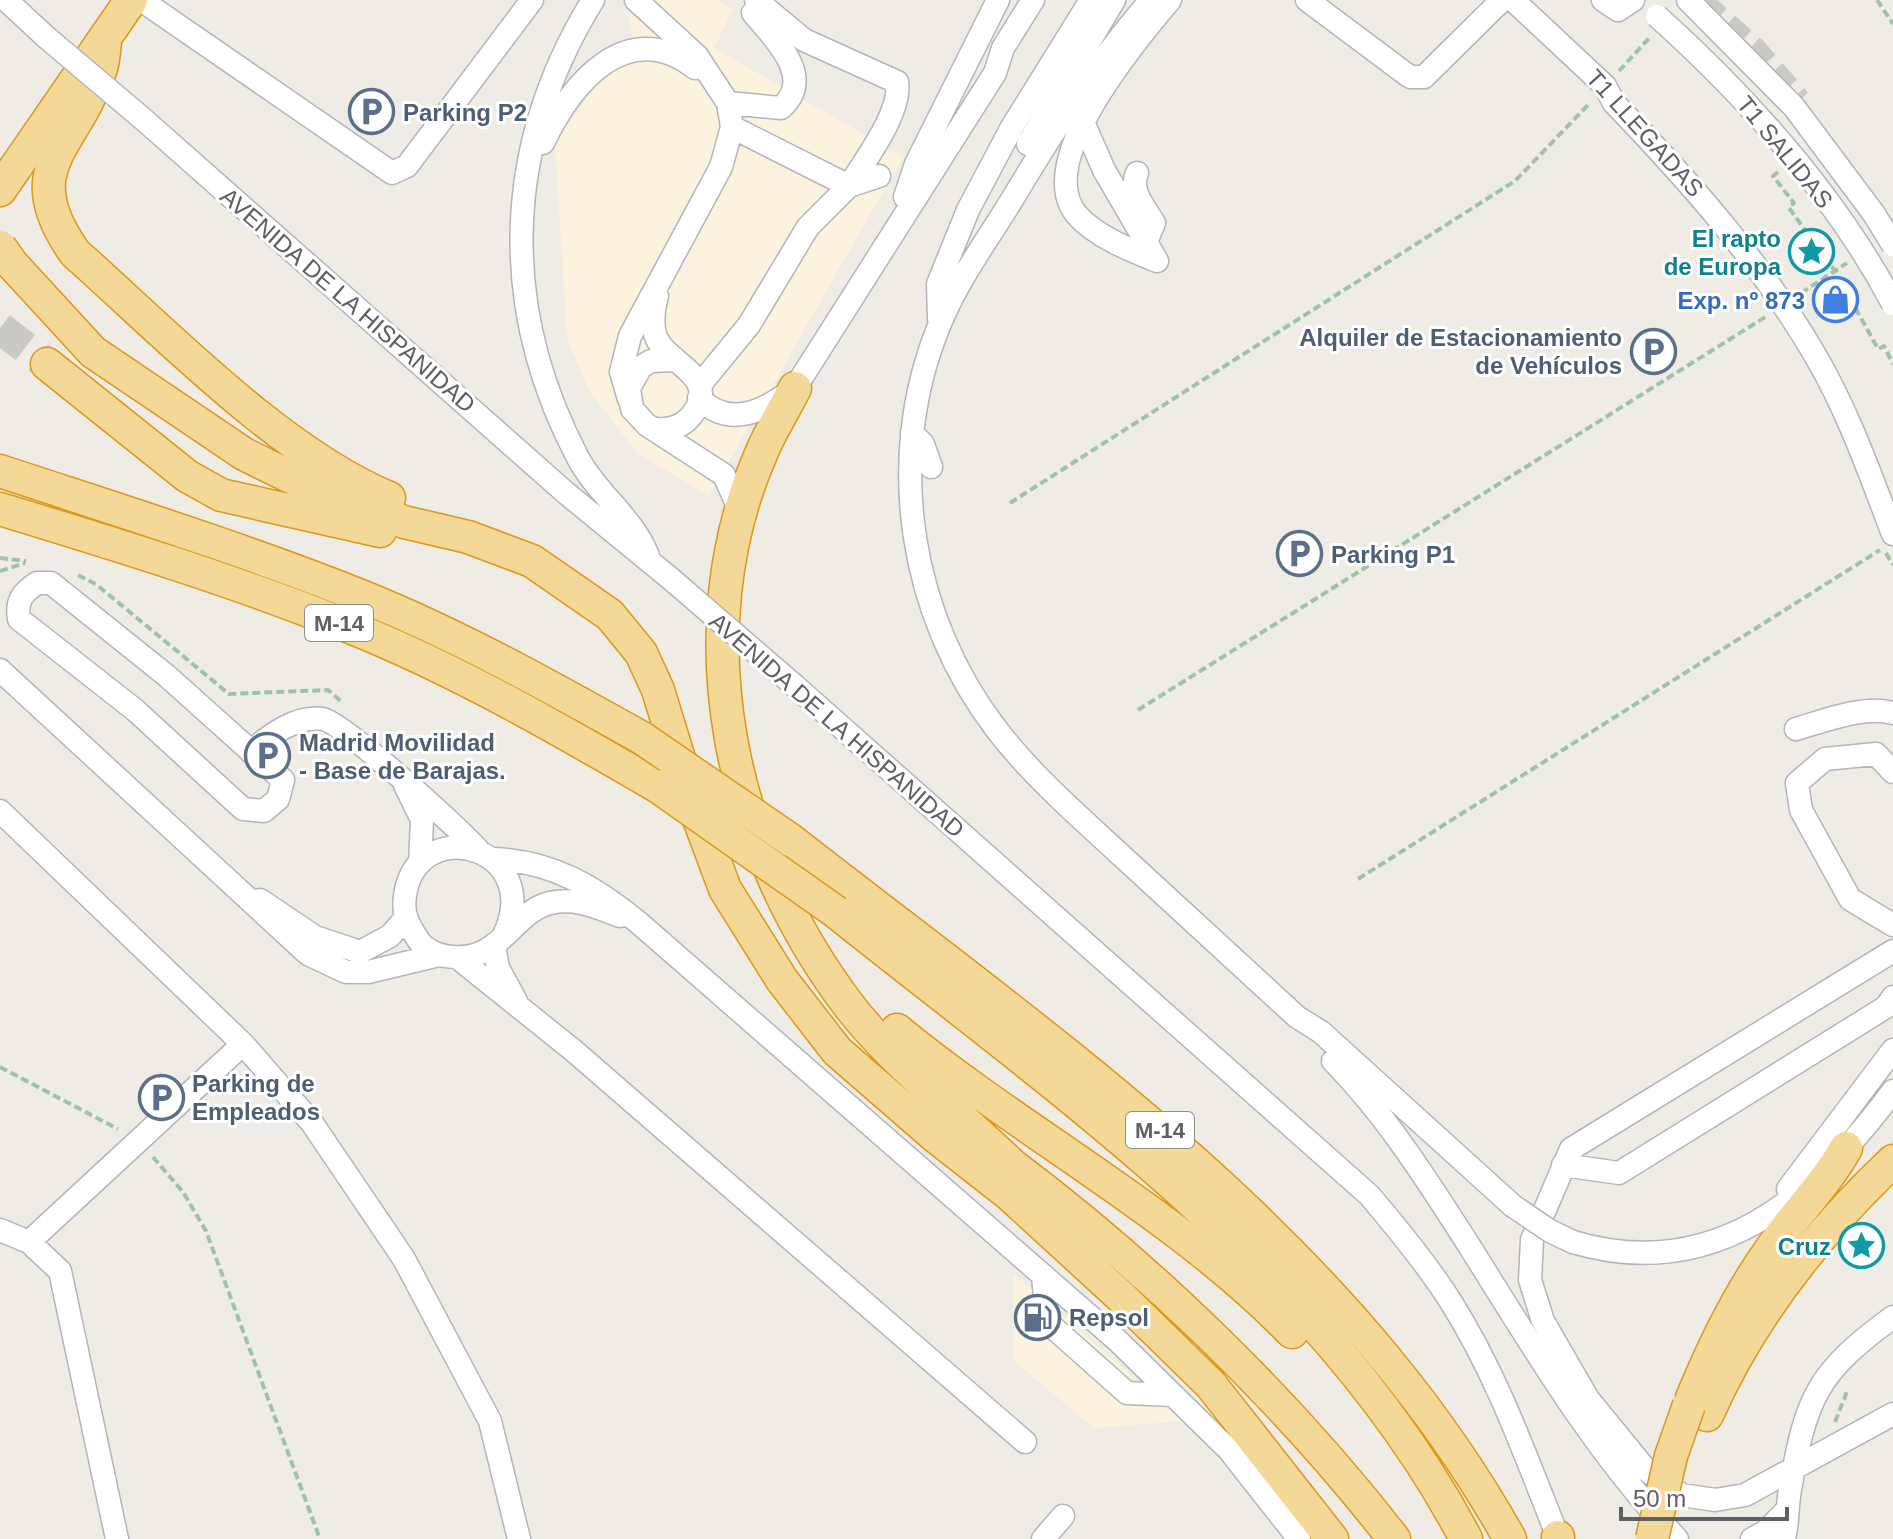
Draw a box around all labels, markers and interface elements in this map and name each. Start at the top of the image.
street label: T1 LLEGADAS [1581,64,1709,202]
parking icon: Parking P2 [348,88,396,136]
street label: T1 SALIDAS [1732,91,1838,213]
place label: Parking P2 [403,99,527,126]
street label: AVENIDA DE LA HISPANIDAD [215,182,481,418]
place label: El rapto de Europa [1664,225,1782,280]
place icon: El rapto de Europa [1788,228,1836,276]
shop icon: Exp. nº 873 [1812,276,1860,324]
place label: Exp. nº 873 [1678,287,1805,314]
place label: Alquiler de Estacionamiento de Vehículos [1299,324,1622,379]
parking icon: Alquiler de Estacionamiento de Vehículos [1629,327,1677,375]
parking icon: Parking P1 [1276,530,1324,578]
place label: Parking P1 [1331,541,1455,568]
road number: M-14 [305,605,373,641]
street label: AVENIDA DE LA HISPANIDAD [704,607,970,843]
place label: Madrid Movilidad - Base de Barajas. [299,729,506,784]
parking icon: Madrid Movilidad - Base de Barajas. [244,732,292,780]
place label: Parking de Empleados [192,1070,320,1125]
parking icon: Parking de Empleados [137,1073,185,1121]
road number: M-14 [1126,1112,1194,1148]
place icon: Cruz [1838,1222,1886,1270]
place label: Cruz [1778,1233,1831,1260]
fuel station icon: Repsol [1014,1293,1062,1341]
place label: Repsol [1069,1304,1149,1331]
scale bar [1621,1471,1787,1521]
text: 50 m [1633,1485,1686,1512]

